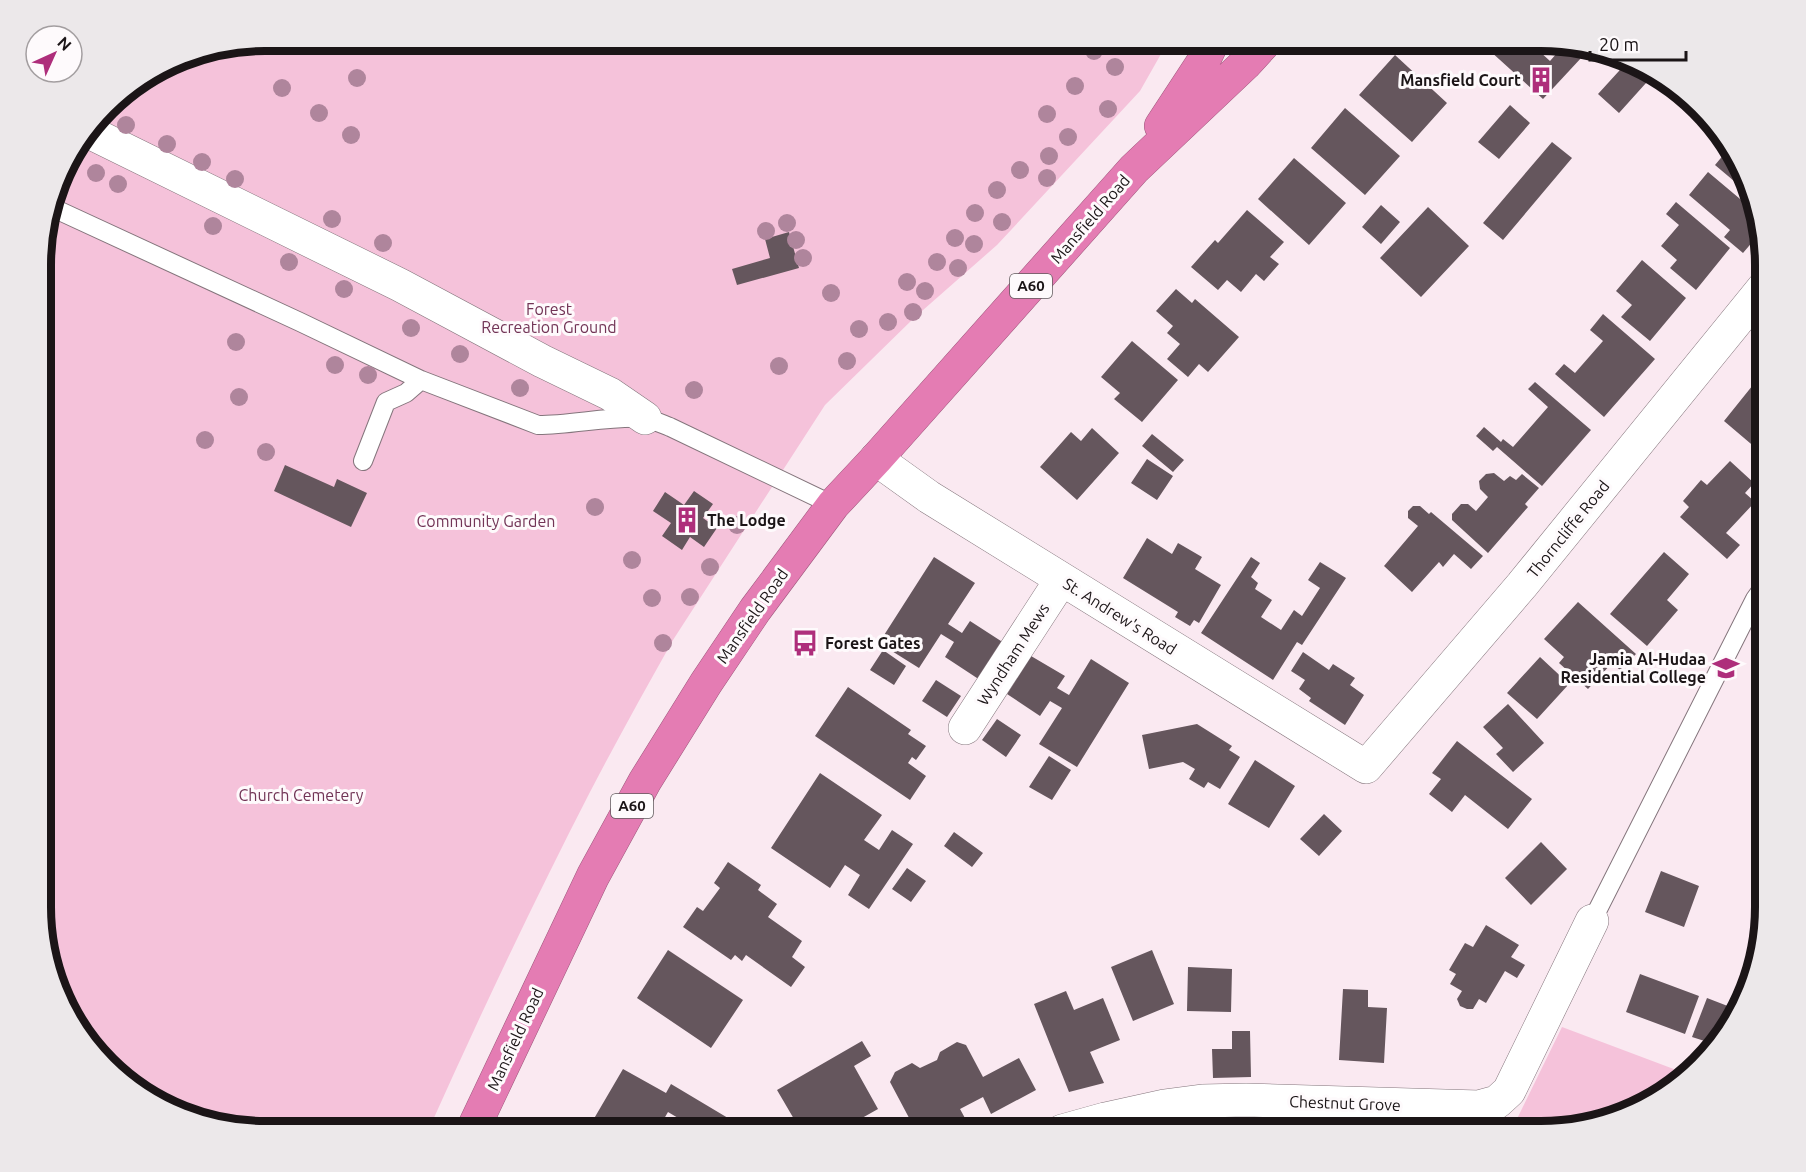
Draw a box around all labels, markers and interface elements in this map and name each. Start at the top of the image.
north arrow [24,24,84,84]
scale bar [1590,24,1686,62]
text: N [54,33,75,54]
text: 20 m [1599,34,1639,54]
building icon: Mansfield Court [1526,65,1556,95]
place label: Mansfield Court [1400,71,1521,89]
street label: Mansfield Road [1047,171,1133,267]
road number: A60 [1010,274,1052,298]
park label: Forest Recreation Ground [481,300,617,336]
street label: Thorncliffe Road [1523,477,1613,581]
building icon: The Lodge [672,505,702,535]
place label: The Lodge [707,511,786,529]
park label: Community Garden [417,512,555,530]
street label: Mansfield Road [713,565,791,667]
street label: St. Andrew's Road [1060,574,1180,658]
street label: Wyndham Mews [973,600,1053,708]
bus stop icon: Forest Gates [790,628,820,658]
place label: Forest Gates [825,634,921,652]
place label: Jamia Al-Hudaa Residential College [1561,650,1706,686]
school or university icon: Jamia Al-Hudaa Residential College [1711,653,1741,683]
park label: Church Cemetery [239,786,364,804]
road number: A60 [611,794,653,818]
street label: Mansfield Road [483,985,547,1093]
street label: Chestnut Grove [1289,1092,1401,1114]

